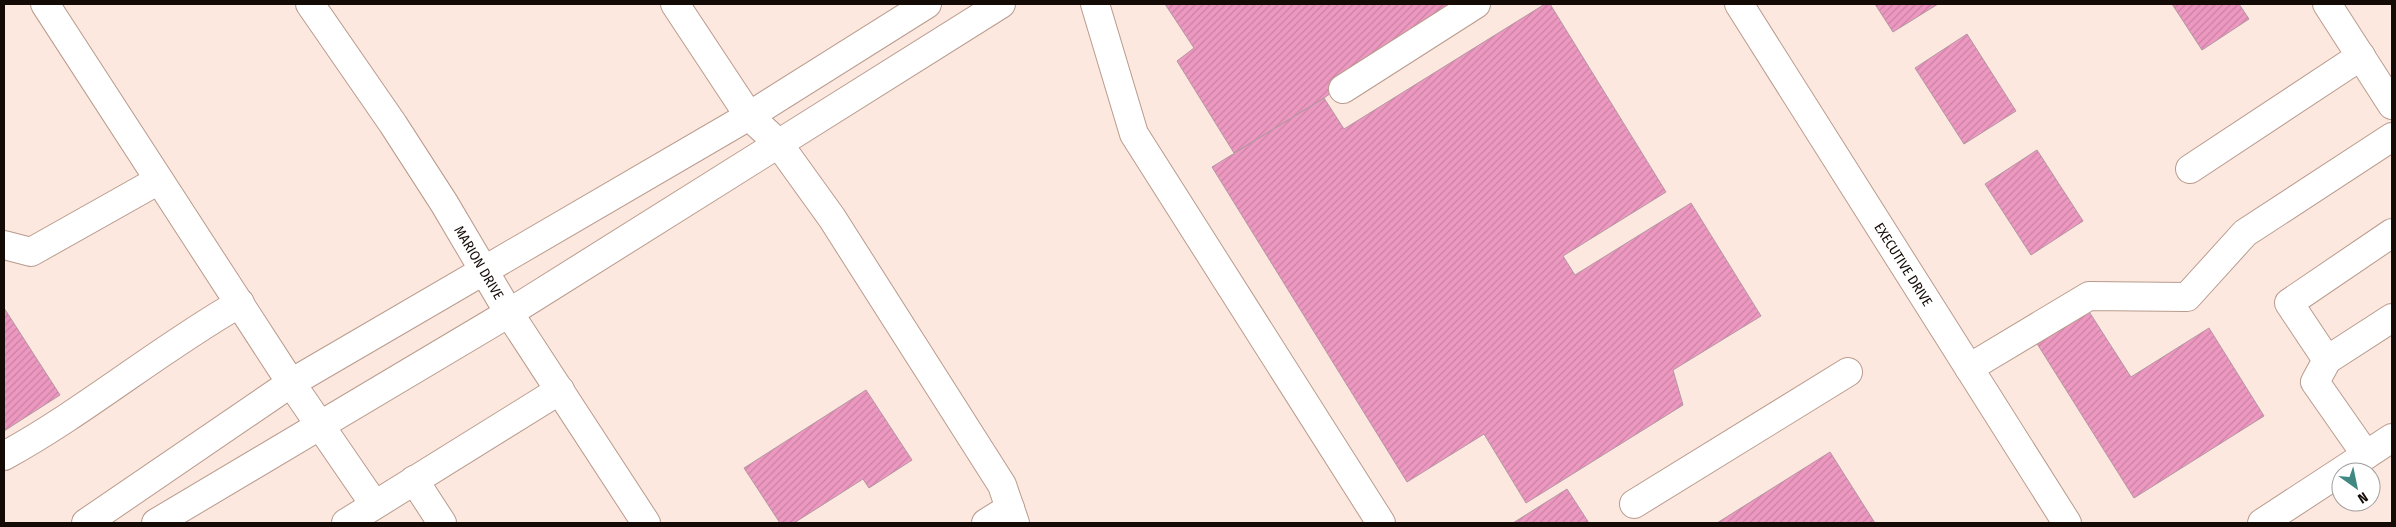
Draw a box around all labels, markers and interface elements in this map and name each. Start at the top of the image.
street label: EXECUTIVE DRIVE [1870,220,1936,310]
street label: MARION DRIVE [450,223,507,303]
north arrow [2331,462,2381,512]
text: N [2355,488,2371,507]

